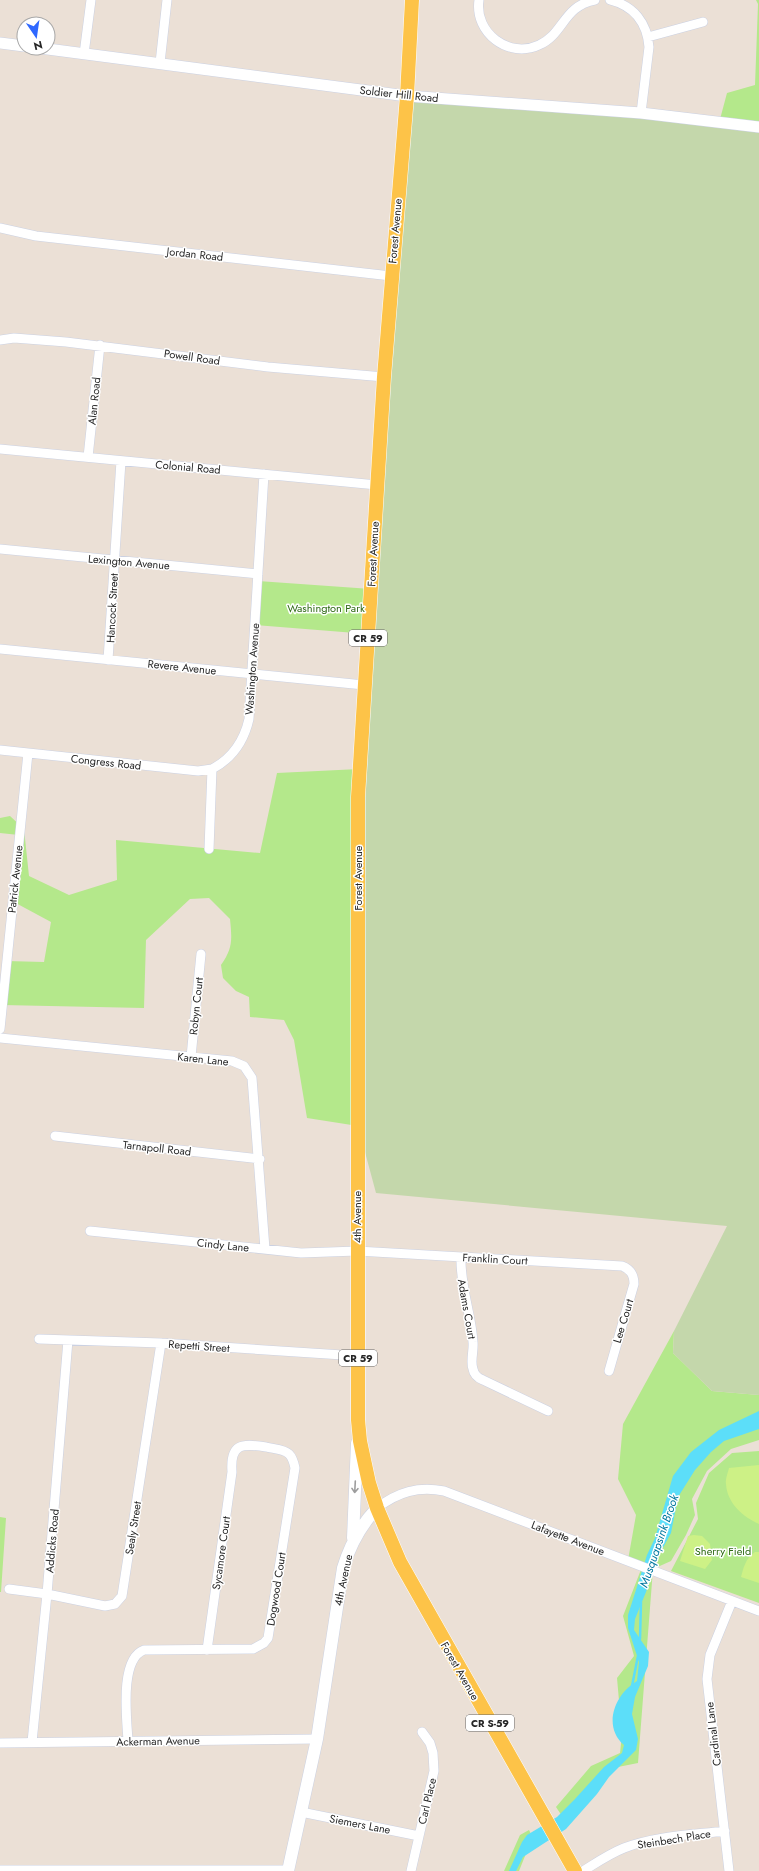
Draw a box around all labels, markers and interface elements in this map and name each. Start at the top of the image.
north arrow [16,16,56,56]
text: N [32,37,44,55]
street label: Soldier Hill Road [359,82,439,106]
street label: Forest Avenue [384,198,406,264]
street label: Jordan Road [164,243,224,265]
street label: Powell Road [163,345,221,369]
street label: Alan Road [84,376,104,426]
street label: Colonial Road [155,456,221,478]
street label: Forest Avenue [363,521,383,587]
street label: Lexington Avenue [87,550,171,574]
street label: Hancock Street [102,572,122,643]
park label: Washington Park [287,600,365,616]
street label: Washington Avenue [241,622,263,716]
road number: CR 59 [349,630,387,646]
street label: Revere Avenue [147,655,217,679]
street label: Congress Road [70,750,142,774]
street label: Patrick Avenue [3,844,27,914]
street label: Forest Avenue [350,845,366,911]
street label: Robyn Court [185,976,207,1036]
street label: Karen Lane [177,1048,230,1070]
street label: Tarnapoll Road [122,1136,192,1160]
street label: 4th Avenue [349,1190,365,1243]
street label: Cindy Lane [196,1234,250,1256]
street label: Franklin Court [462,1249,528,1269]
street label: Adams Court [454,1278,480,1341]
street label: Lee Court [609,1297,637,1345]
street label: Repetti Street [168,1336,231,1356]
road number: CR 59 [339,1350,377,1366]
one-way arrow [352,1480,359,1493]
water label: Musquapsink Brook [635,1491,684,1590]
street label: Sealy Street [121,1500,145,1556]
street label: Addicks Road [41,1508,63,1574]
street label: Sycamore Court [208,1515,234,1591]
street label: Lafayette Avenue [529,1517,607,1559]
park label: Sherry Field [695,1543,751,1559]
street label: Dogwood Court [262,1551,290,1627]
street label: 4th Avenue [330,1552,356,1607]
street label: Forest Avenue [437,1639,483,1703]
street label: Cardinal Lane [701,1701,725,1767]
road number: CR S-59 [466,1715,514,1731]
street label: Ackerman Avenue [116,1732,200,1750]
street label: Carl Place [414,1776,440,1826]
street label: Siemers Lane [328,1810,392,1838]
street label: Steinbech Place [636,1825,712,1853]

